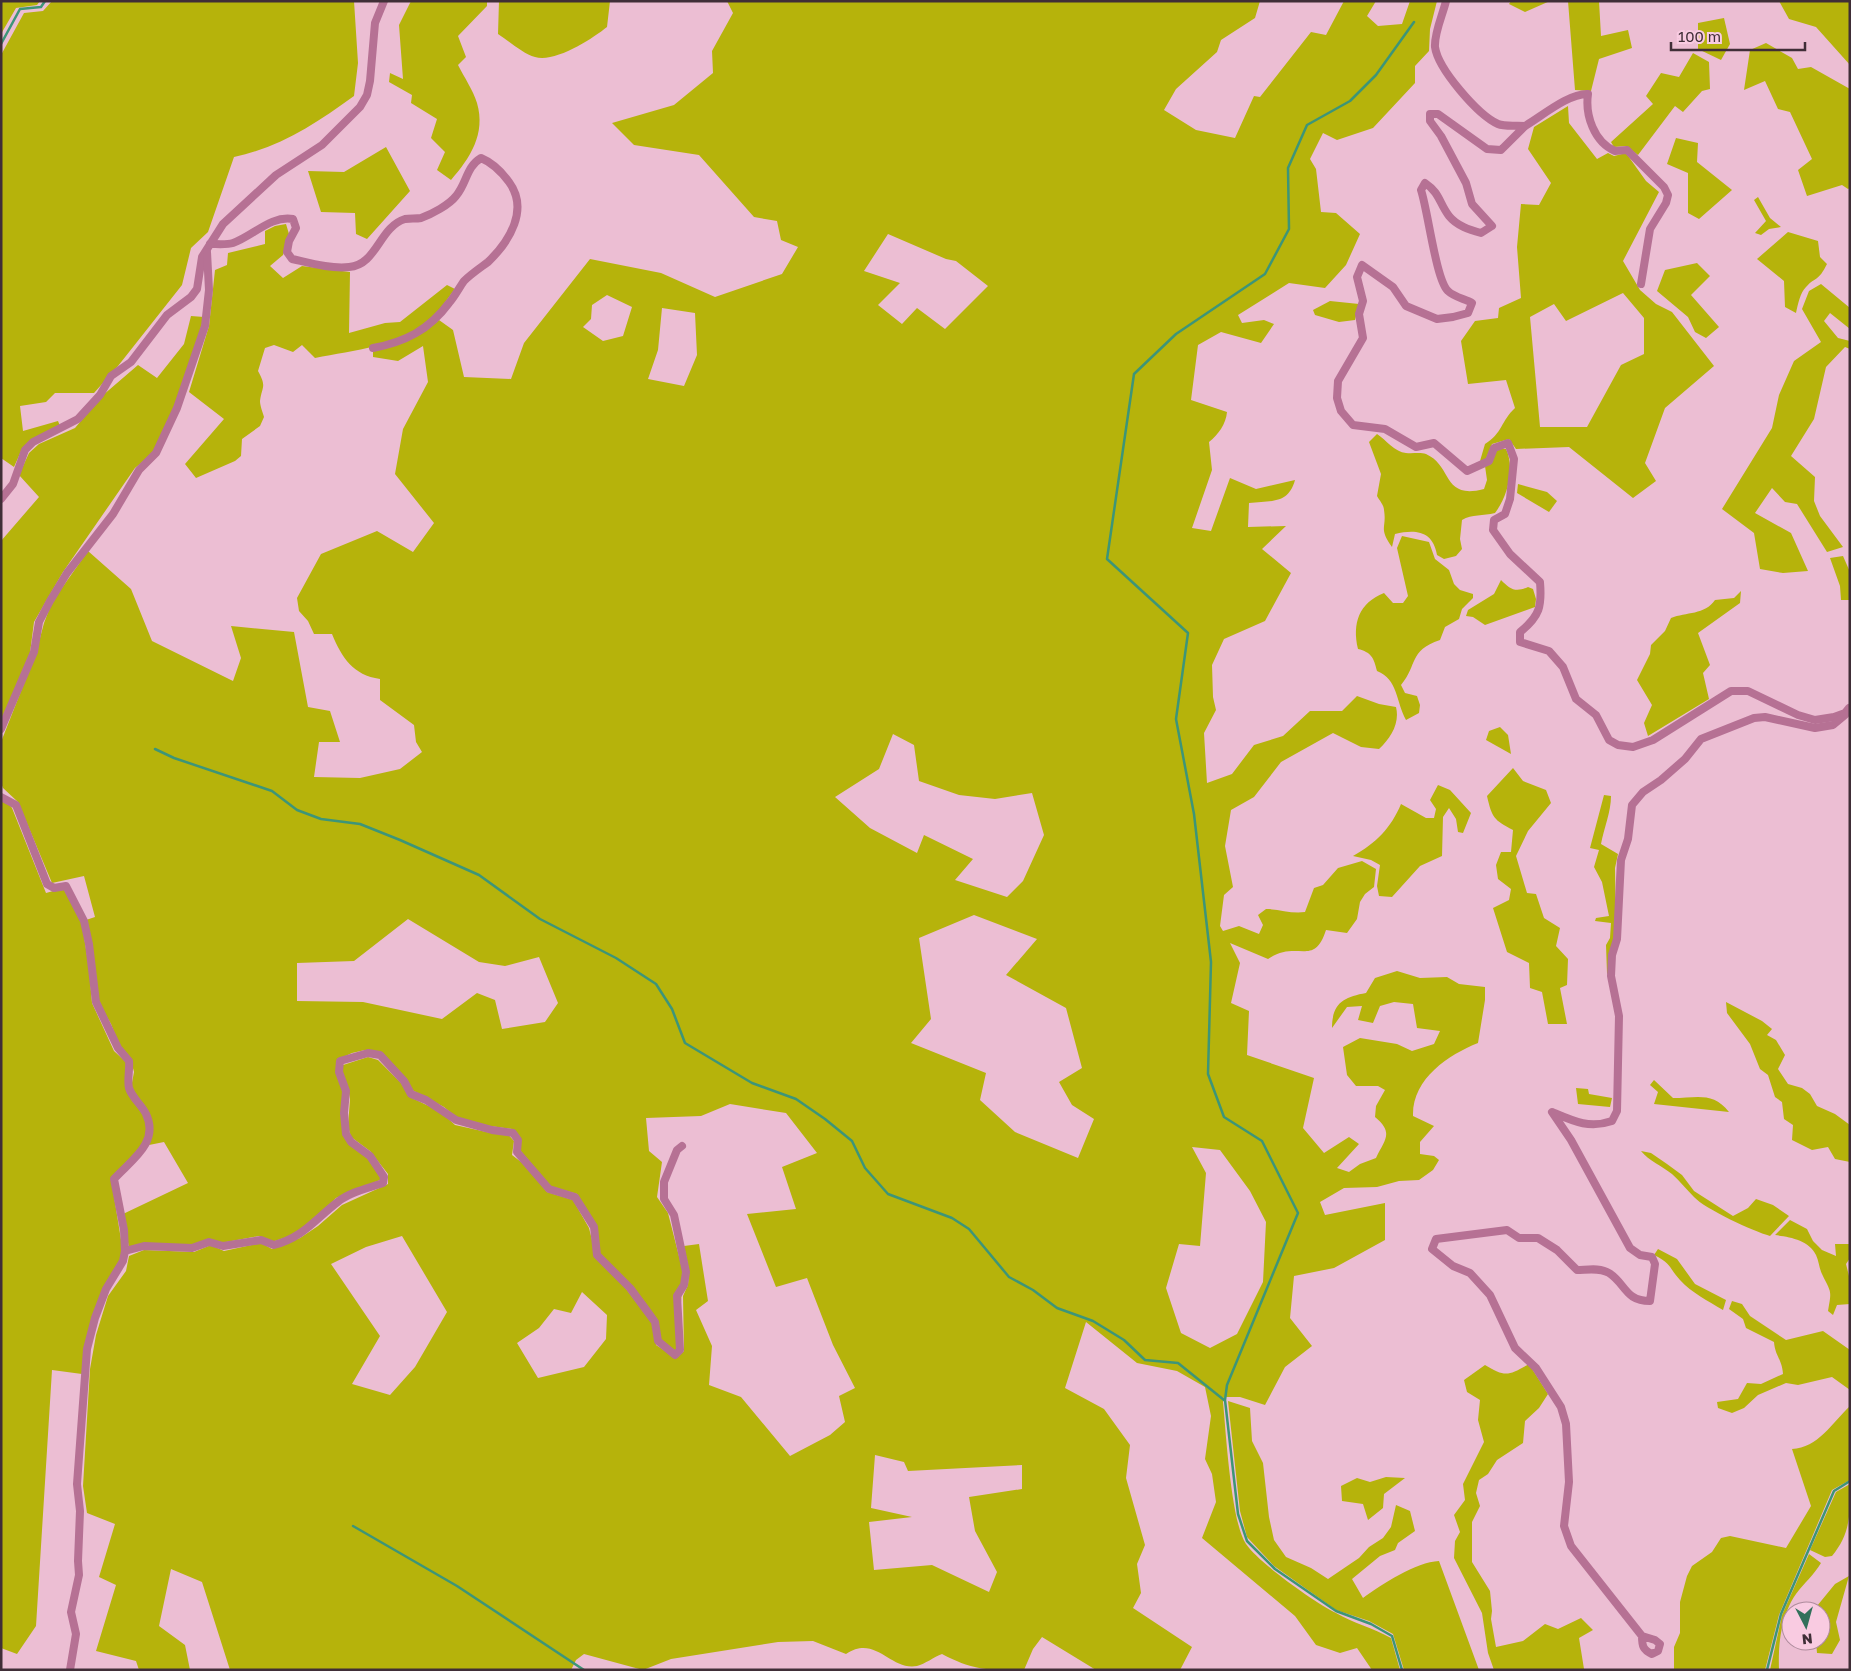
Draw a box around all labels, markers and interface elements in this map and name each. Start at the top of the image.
scale bar [1671,20,1805,52]
text: 100 m [1678,27,1721,45]
north arrow [1781,1601,1831,1651]
text: N [1801,1630,1814,1648]

